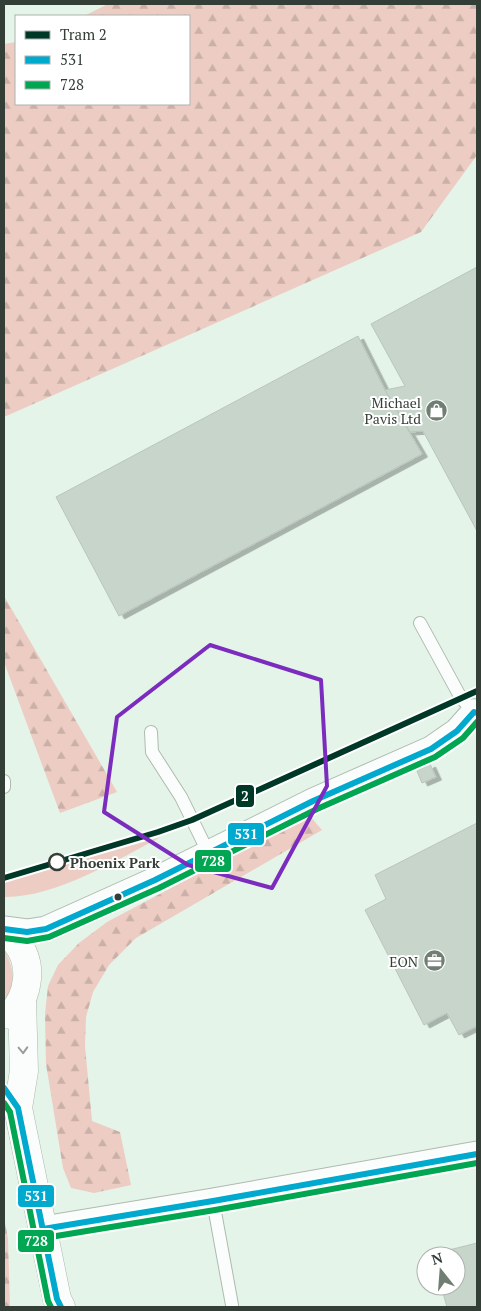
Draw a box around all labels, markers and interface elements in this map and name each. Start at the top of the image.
legend [15,15,190,105]
text: Tram 2 [60,24,107,44]
text: 531 [60,49,84,69]
text: 728 [60,74,84,94]
place label: Michael Pavis Ltd [365,393,421,428]
shop icon: Michael Pavis Ltd [425,398,449,422]
line badge: 2 [235,784,255,808]
text: 2 [241,786,249,805]
line badge: 531 [227,822,265,846]
text: 531 [234,824,258,843]
line badge: 728 [194,849,232,873]
text: 728 [201,851,225,870]
marker: Phoenix Park [48,853,66,871]
place label: Phoenix Park [70,853,161,872]
unlabelled marker [113,892,123,902]
office icon: EON [422,949,446,973]
place label: EON [389,952,418,971]
one-way arrow [18,1046,29,1054]
line badge: 531 [17,1184,55,1208]
text: 531 [24,1186,48,1205]
line badge: 728 [17,1229,55,1253]
text: 728 [24,1231,48,1250]
north arrow [416,1246,466,1296]
text: N [429,1247,445,1269]

